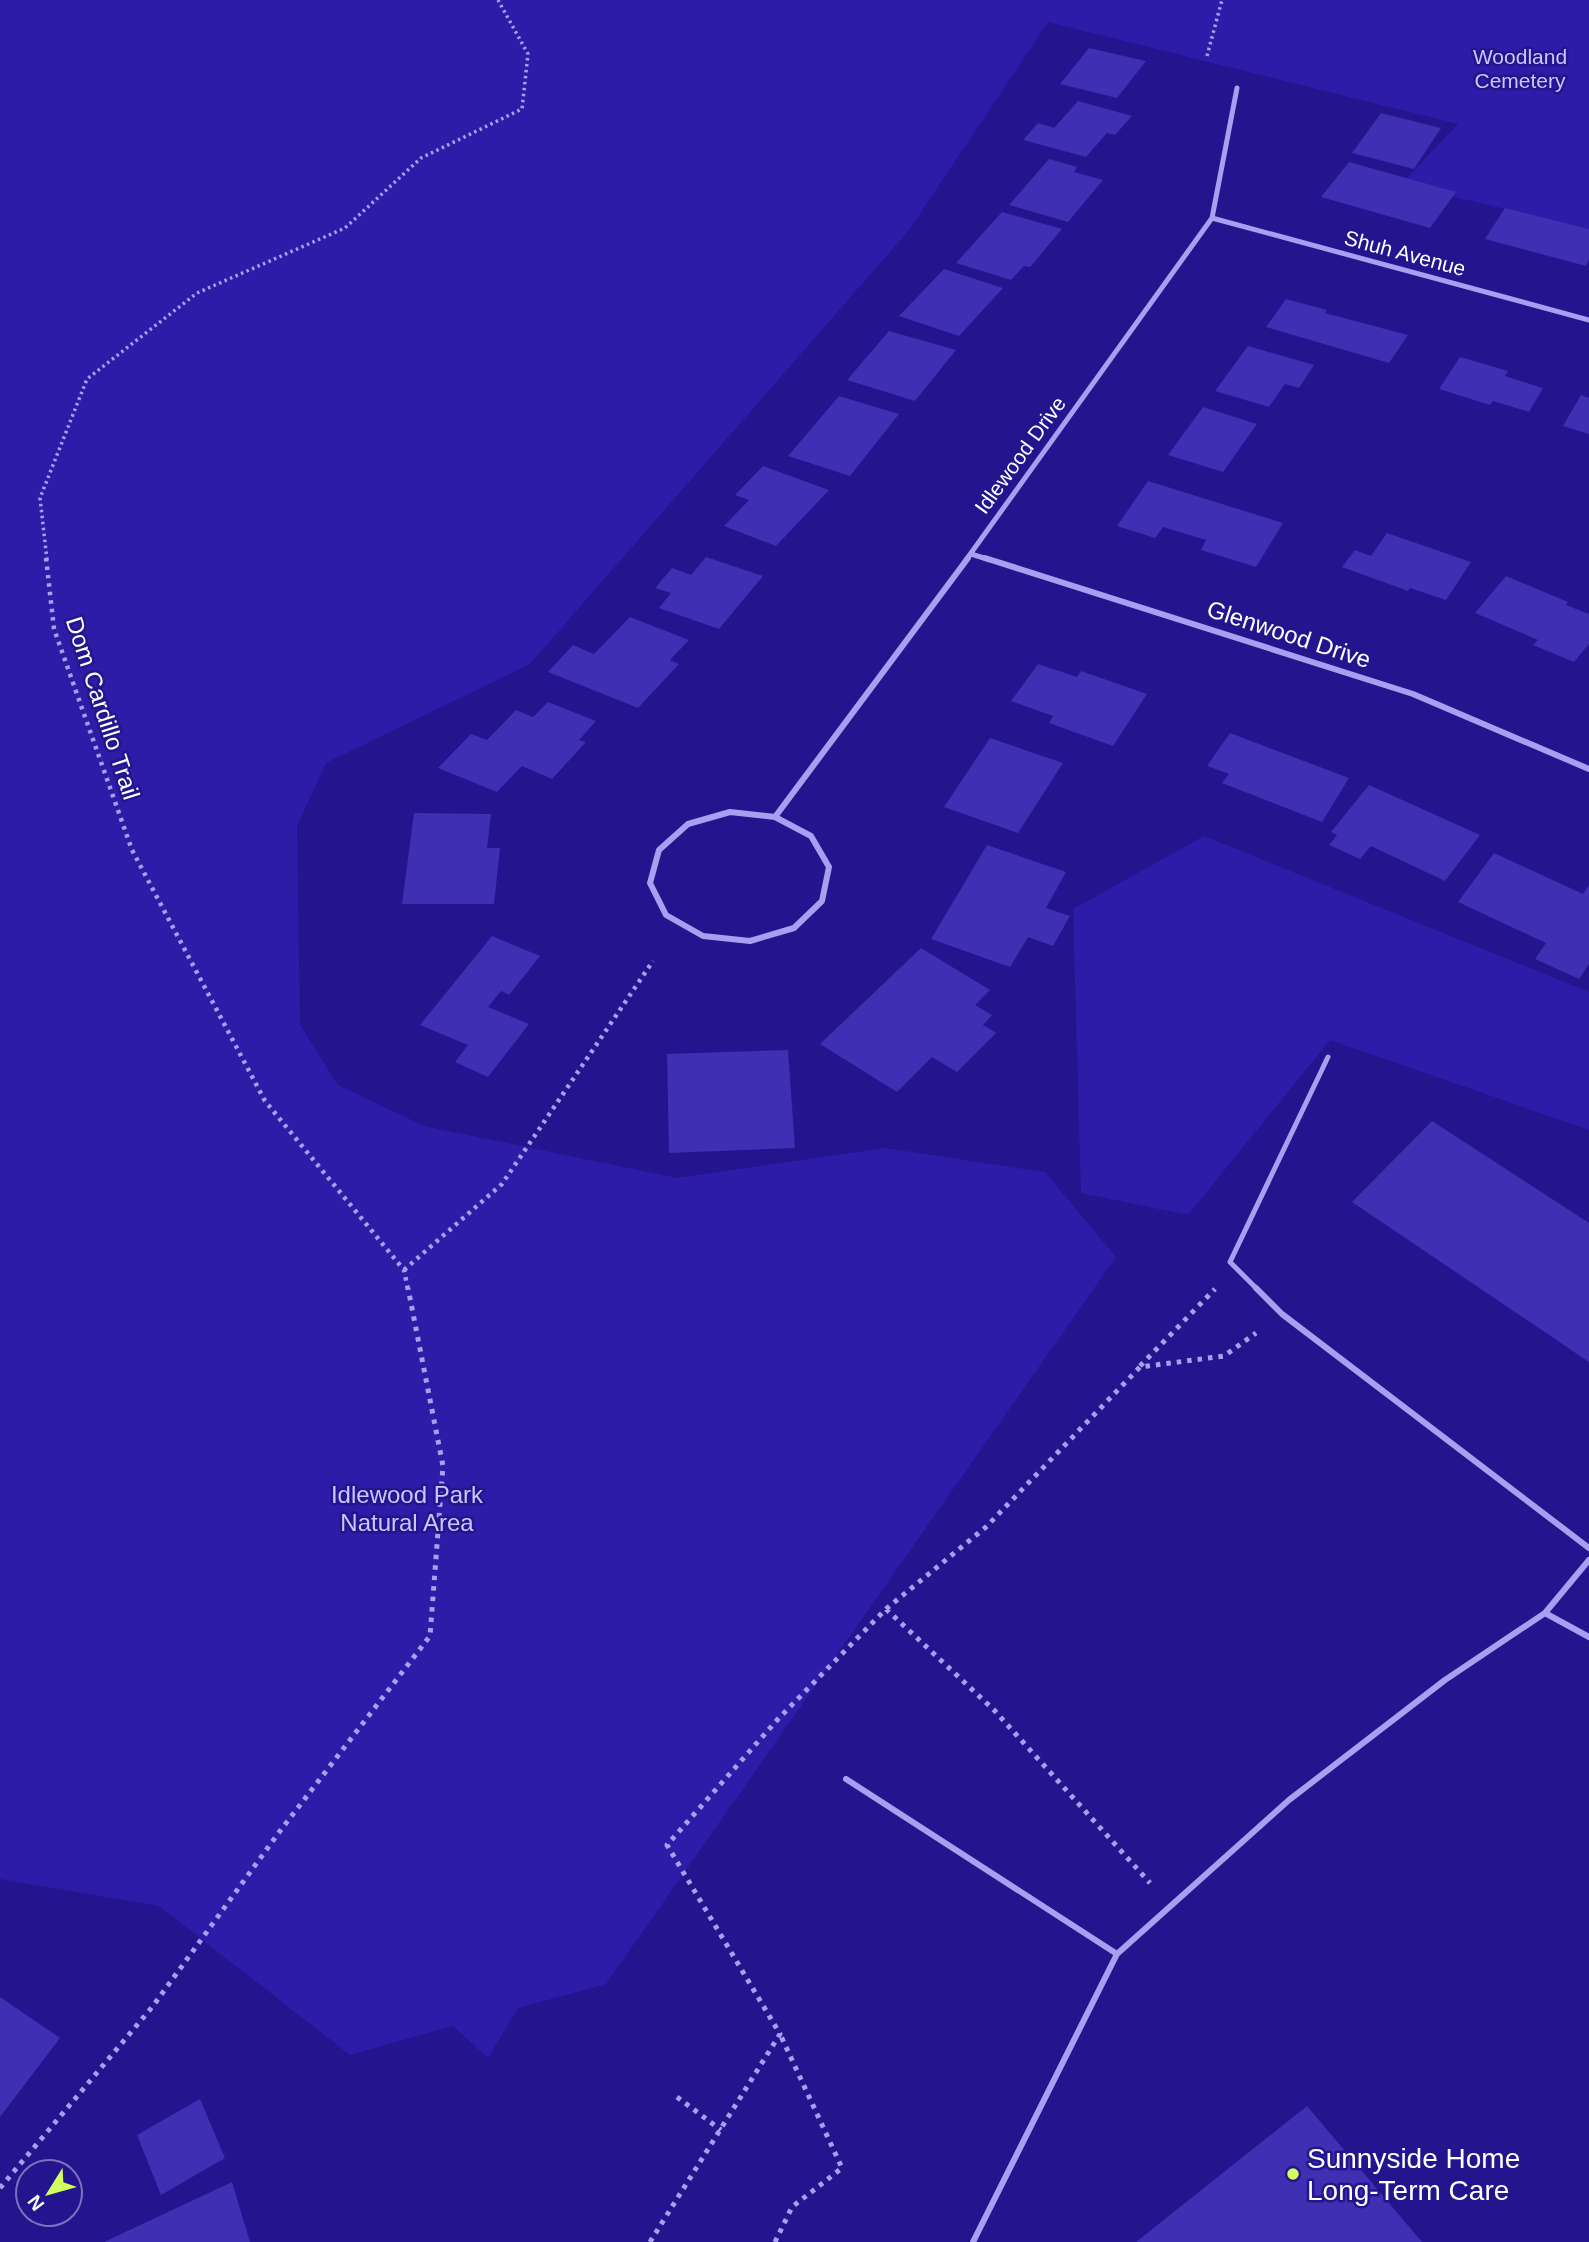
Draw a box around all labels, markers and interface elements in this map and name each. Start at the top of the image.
park label: Woodland Cemetery [1473,45,1567,92]
street label: Shuh Avenue [1342,226,1468,280]
street label: Idlewood Drive [970,392,1070,518]
street label: Glenwood Drive [1204,595,1374,673]
street label: Dom Cardillo Trail [61,613,145,803]
park label: Idlewood Park Natural Area [331,1481,484,1536]
place label: Sunnyside Home Long-Term Care [1307,2143,1520,2206]
north arrow [14,2158,84,2228]
marker: Sunnyside Home Long-Term Care [1285,2166,1301,2182]
text: N [23,2191,48,2215]

